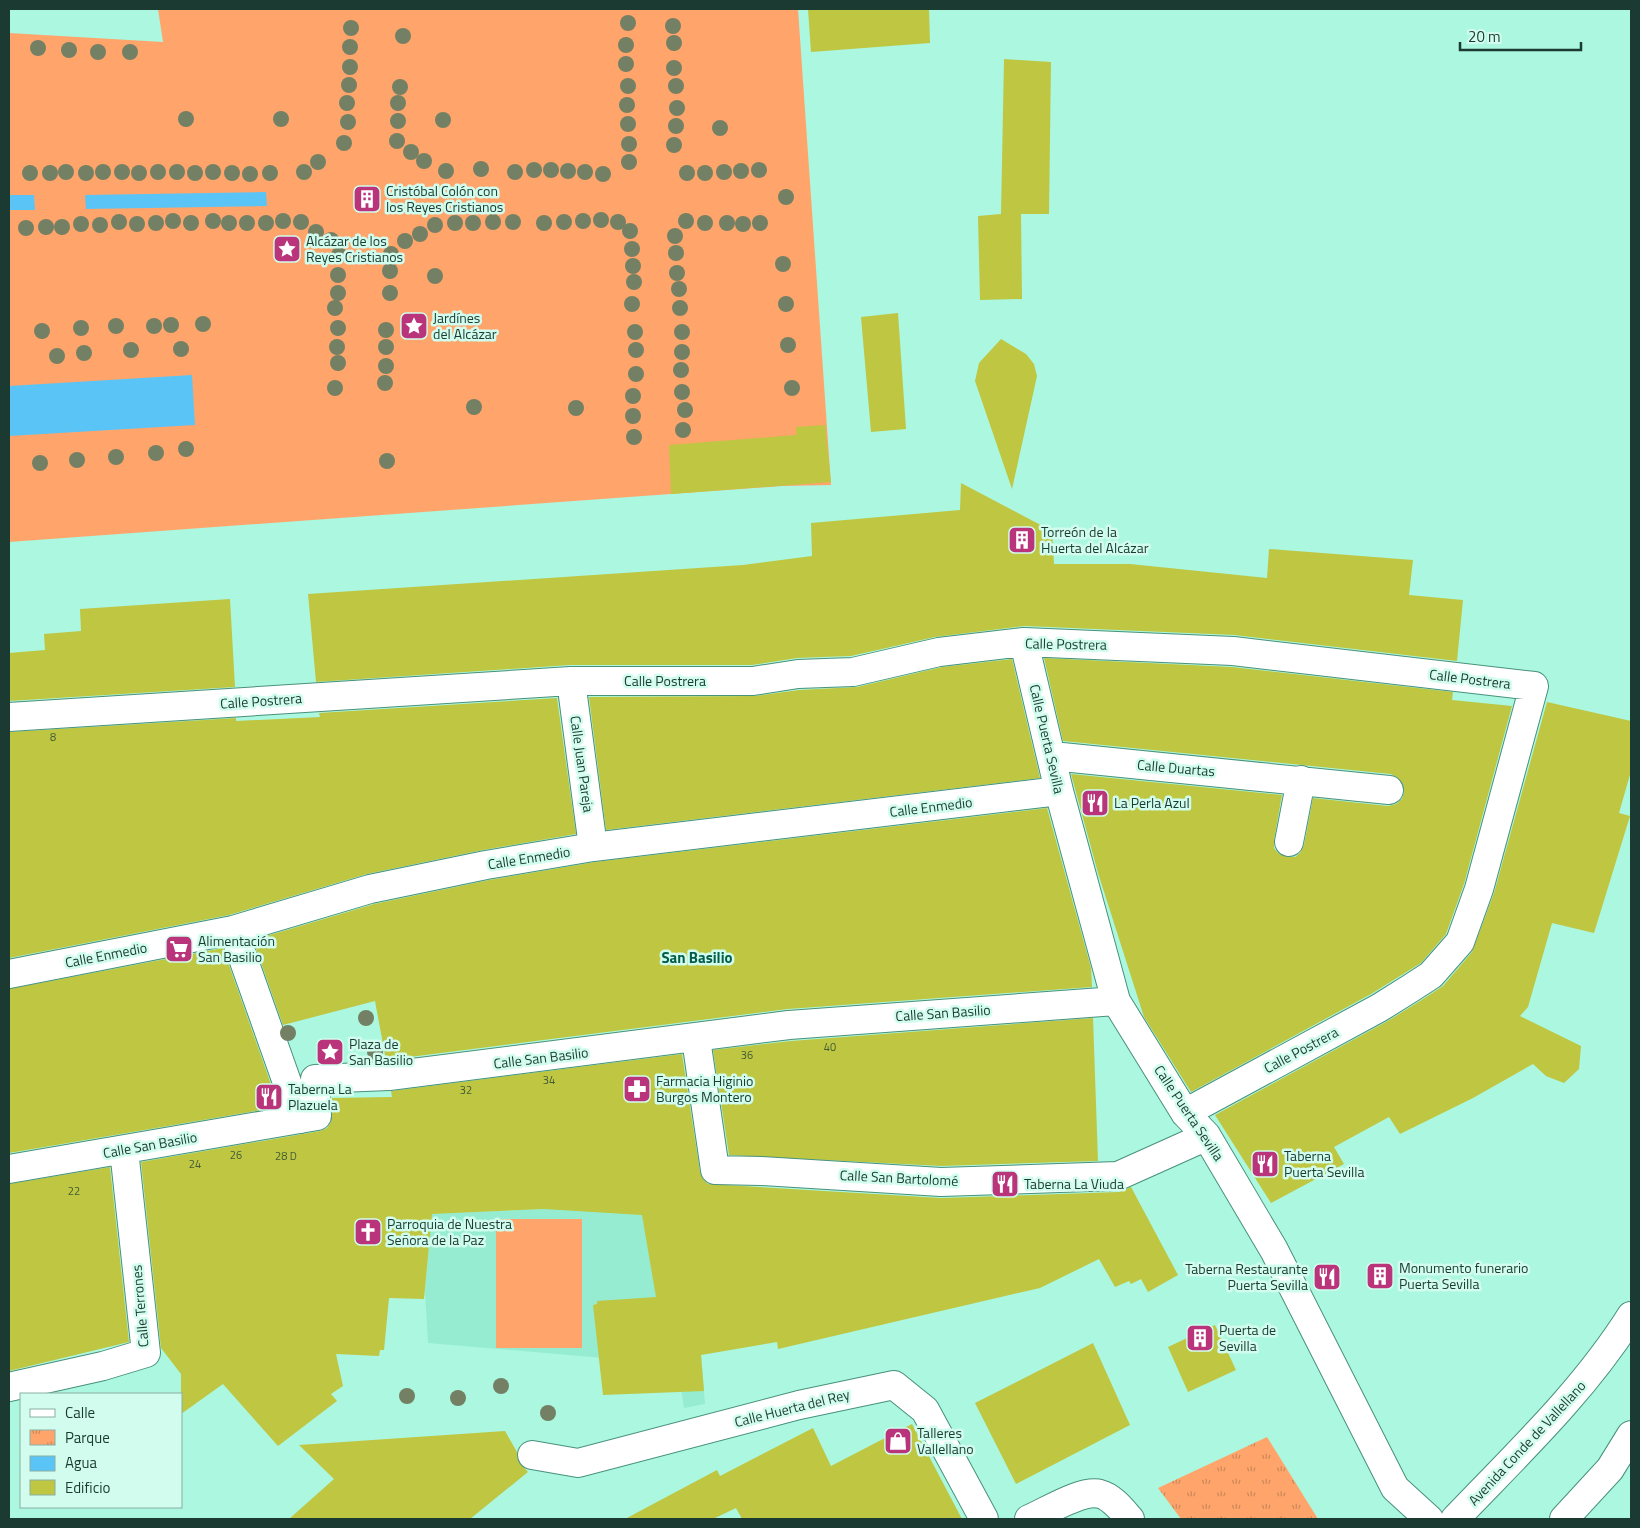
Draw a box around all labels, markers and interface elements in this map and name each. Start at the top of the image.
scale bar [1460,20,1581,52]
text: 20 m [1468,25,1501,48]
place label: Cristóbal Colón con los Reyes Cristianos [386,180,503,217]
building icon: Cristóbal Colón con los Reyes Cristianos [352,184,382,214]
place label: Alcázar de los Reyes Cristianos [306,230,403,267]
place icon: Alcázar de los Reyes Cristianos [272,234,302,264]
place label: Jardínes del Alcázar [433,307,497,344]
place icon: Jardínes del Alcázar [399,311,429,341]
place label: Torreón de la Huerta del Alcázar [1041,521,1149,558]
building icon: Torreón de la Huerta del Alcázar [1007,525,1037,555]
street label: Calle Postrera [1025,632,1107,655]
street label: Calle Postrera [1428,663,1512,694]
street label: Calle Postrera [624,670,706,691]
street label: Calle Puerta Sevilla [1025,682,1070,796]
street label: Calle Postrera [219,687,303,714]
street label: Calle Juan Pareja [565,714,600,814]
house number: 8 [50,729,56,745]
street label: Calle Duartas [1136,754,1216,781]
restaurant icon: La Perla Azul [1080,788,1110,818]
street label: Calle Enmedio [888,791,973,822]
place label: La Perla Azul [1114,792,1190,813]
street label: Calle Enmedio [486,841,572,874]
place label: Alimentación San Basilio [198,930,275,967]
supermarket icon: Alimentación San Basilio [164,934,194,964]
street label: Calle Enmedio [63,936,149,973]
district label: San Basilio [661,946,733,969]
street label: Calle San Basilio [895,999,991,1026]
street label: Calle Postrera [1260,1021,1342,1078]
place label: Plaza de San Basilio [349,1033,413,1070]
place icon: Plaza de San Basilio [315,1037,345,1067]
house number: 40 [824,1039,836,1055]
street label: Calle San Basilio [492,1041,590,1074]
house number: 36 [741,1047,753,1063]
street label: Calle Puerta Sevilla [1149,1061,1229,1165]
place label: Farmacia Higinio Burgos Montero [656,1070,754,1107]
house number: 34 [543,1072,555,1088]
pharmacy icon: Farmacia Higinio Burgos Montero [622,1074,652,1104]
place label: Taberna La Plazuela [288,1078,352,1115]
restaurant icon: Taberna La Plazuela [254,1082,284,1112]
house number: 32 [460,1082,472,1098]
street label: Calle San Basilio [101,1126,199,1163]
place label: Taberna Puerta Sevilla [1284,1145,1365,1182]
house number: 26 [230,1147,242,1163]
house number: 28 D [275,1148,297,1164]
restaurant icon: Taberna Puerta Sevilla [1250,1149,1280,1179]
house number: 24 [189,1156,201,1172]
street label: Calle San Bartolomé [839,1164,959,1191]
restaurant icon: Taberna La Viuda [990,1169,1020,1199]
place label: Taberna La Viuda [1024,1173,1124,1194]
house number: 22 [68,1183,80,1199]
place label: Parroquia de Nuestra Señora de la Paz [387,1213,512,1250]
church icon: Parroquia de Nuestra Señora de la Paz [353,1217,383,1247]
place label: Monumento funerario Puerta Sevilla [1399,1257,1529,1294]
place label: Taberna Restaurante Puerta Sevilla [1185,1258,1308,1295]
building icon: Monumento funerario Puerta Sevilla [1365,1261,1395,1291]
restaurant icon: Taberna Restaurante Puerta Sevilla [1312,1262,1342,1292]
street label: Calle Terrones [125,1264,154,1348]
place label: Puerta de Sevilla [1219,1319,1276,1356]
building icon: Puerta de Sevilla [1185,1323,1215,1353]
street label: Avenida Conde de Vallellano [1463,1375,1590,1510]
street label: Calle Huerta del Rey [732,1383,852,1432]
legend [20,1393,182,1508]
text: Calle [65,1401,95,1424]
place label: Talleres Vallellano [917,1422,974,1459]
text: Parque [65,1426,110,1449]
shop icon: Talleres Vallellano [883,1426,913,1456]
text: Agua [65,1451,97,1474]
text: Edificio [65,1476,110,1499]

